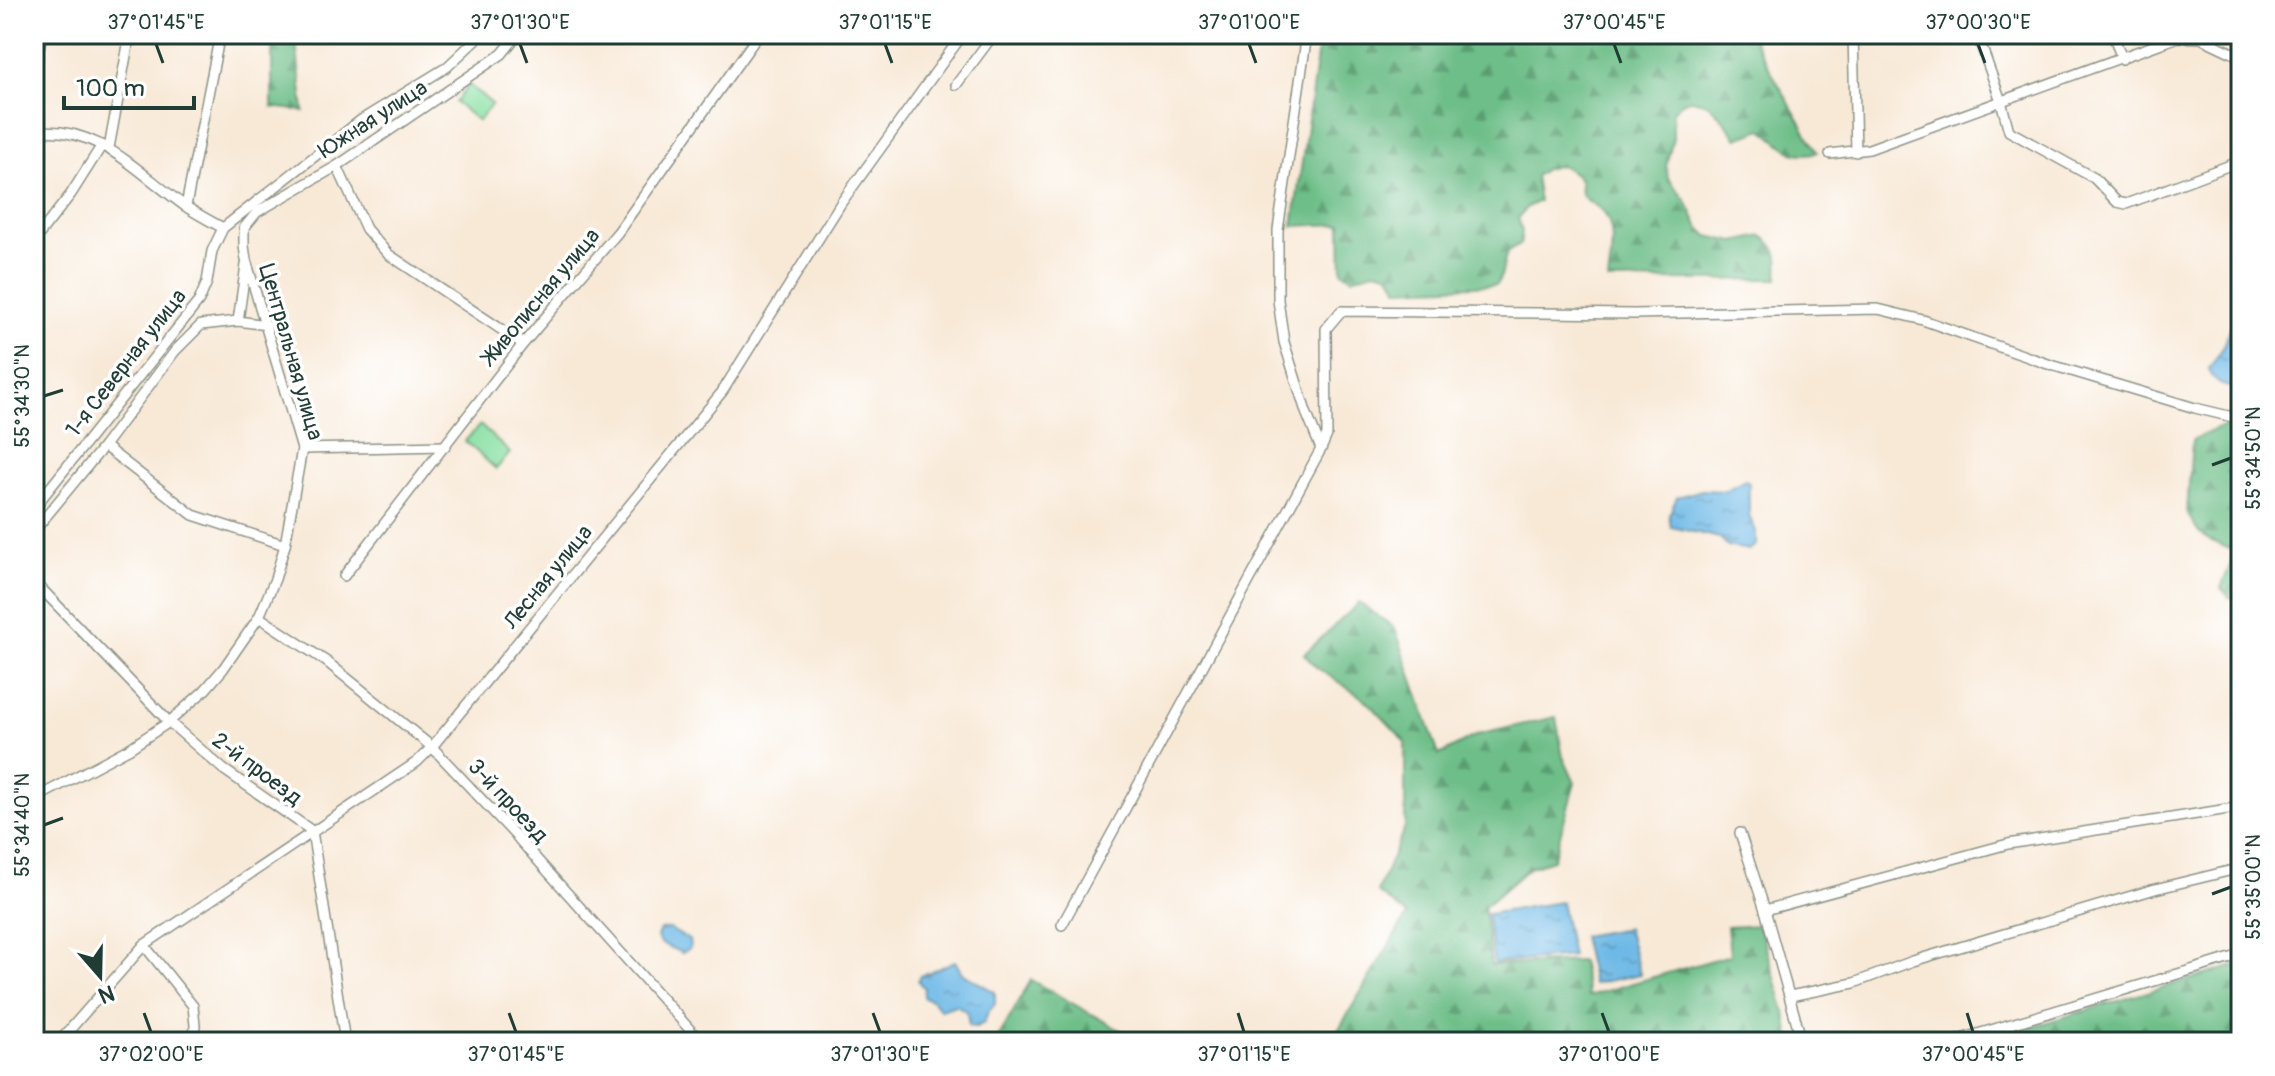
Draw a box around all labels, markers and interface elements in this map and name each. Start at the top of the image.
text: 37°01'45"E [108,10,204,35]
text: 37°01'30"E [470,10,570,35]
text: 37°01'15"E [838,10,932,35]
text: 37°01'00"E [1198,10,1300,35]
text: 37°00'45"E [1563,10,1665,35]
text: 37°00'30"E [1925,10,2031,35]
scale bar [64,60,194,110]
street label: Южная улица [313,73,433,165]
text: 100 m [76,74,145,103]
street label: Живописная улица [474,222,606,372]
street label: Центральная улица [252,261,330,443]
street label: 1-я Северная улица [59,283,193,443]
text: 55°34'30"N [10,344,35,448]
text: 55°34'50"N [2241,406,2266,510]
street label: Лесная улица [497,519,599,636]
street label: 2-й проезд [207,726,307,812]
street label: 3-й проезд [462,753,554,849]
text: 55°34'40"N [10,773,35,877]
text: 55°35'00"N [2241,834,2266,940]
north arrow [60,936,140,1016]
text: N [95,978,118,1010]
text: 37°02'00"E [98,1042,204,1067]
text: 37°01'45"E [468,1042,564,1067]
text: 37°01'30"E [830,1042,930,1067]
text: 37°01'15"E [1197,1042,1291,1067]
text: 37°01'00"E [1558,1042,1660,1067]
text: 37°00'45"E [1922,1042,2024,1067]

